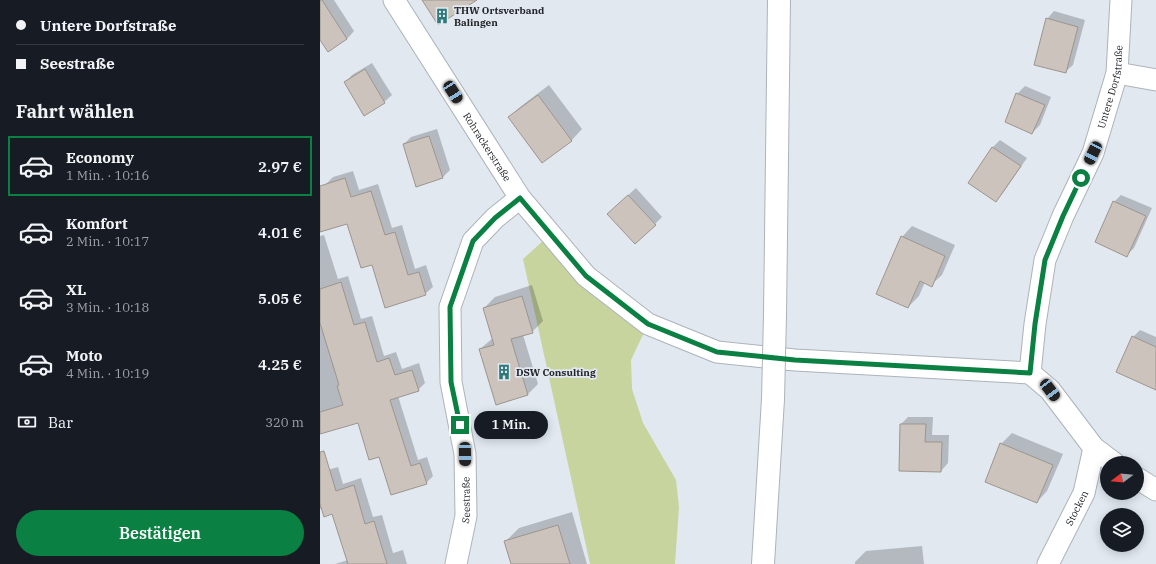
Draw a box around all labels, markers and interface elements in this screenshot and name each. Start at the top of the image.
place label: THW Ortsverband Balingen [454,4,545,29]
building icon: THW Ortsverband Balingen [433,7,451,25]
text: Untere Dorfstraße [40,16,177,35]
street label: Untere Dorfstraße [1094,45,1125,130]
text: Seestraße [40,54,115,73]
car [441,79,465,105]
text: Fahrt wählen [16,100,134,123]
street label: Rohrackerstraße [461,110,514,184]
car [1082,140,1104,166]
icon: car [18,148,54,184]
text: Economy [66,148,134,167]
text: 2.97 € [258,157,302,176]
text: 1 Min. · 10:16 [66,167,149,184]
route start [1072,169,1090,187]
icon: car [18,214,54,250]
text: Komfort [66,214,128,233]
text: 4.01 € [258,223,302,242]
text: 2 Min. · 10:17 [66,233,149,250]
icon: car [18,280,54,316]
text: XL [66,280,86,299]
text: 5.05 € [258,289,302,308]
text: 3 Min. · 10:18 [66,299,149,316]
icon: car [18,346,54,382]
text: Moto [66,346,103,365]
text: 4.25 € [258,355,302,374]
building icon: DSW Consulting [495,363,513,381]
text: 4 Min. · 10:19 [66,365,149,382]
place label: DSW Consulting [516,366,596,379]
car [1038,377,1062,403]
icon: cash [16,411,38,433]
callout: 1 Min. [474,411,548,439]
text: Bar [48,413,73,432]
text: 320 m [265,414,304,431]
route end [451,416,469,434]
text: 1 Min. [492,416,530,433]
car [459,442,471,466]
north arrow [1100,456,1144,500]
map controls [1100,456,1144,552]
street label: Seestraße [458,477,473,525]
street label: Stocken [1062,487,1091,528]
button: layers [1100,508,1144,552]
button: Bestätigen [16,510,304,556]

